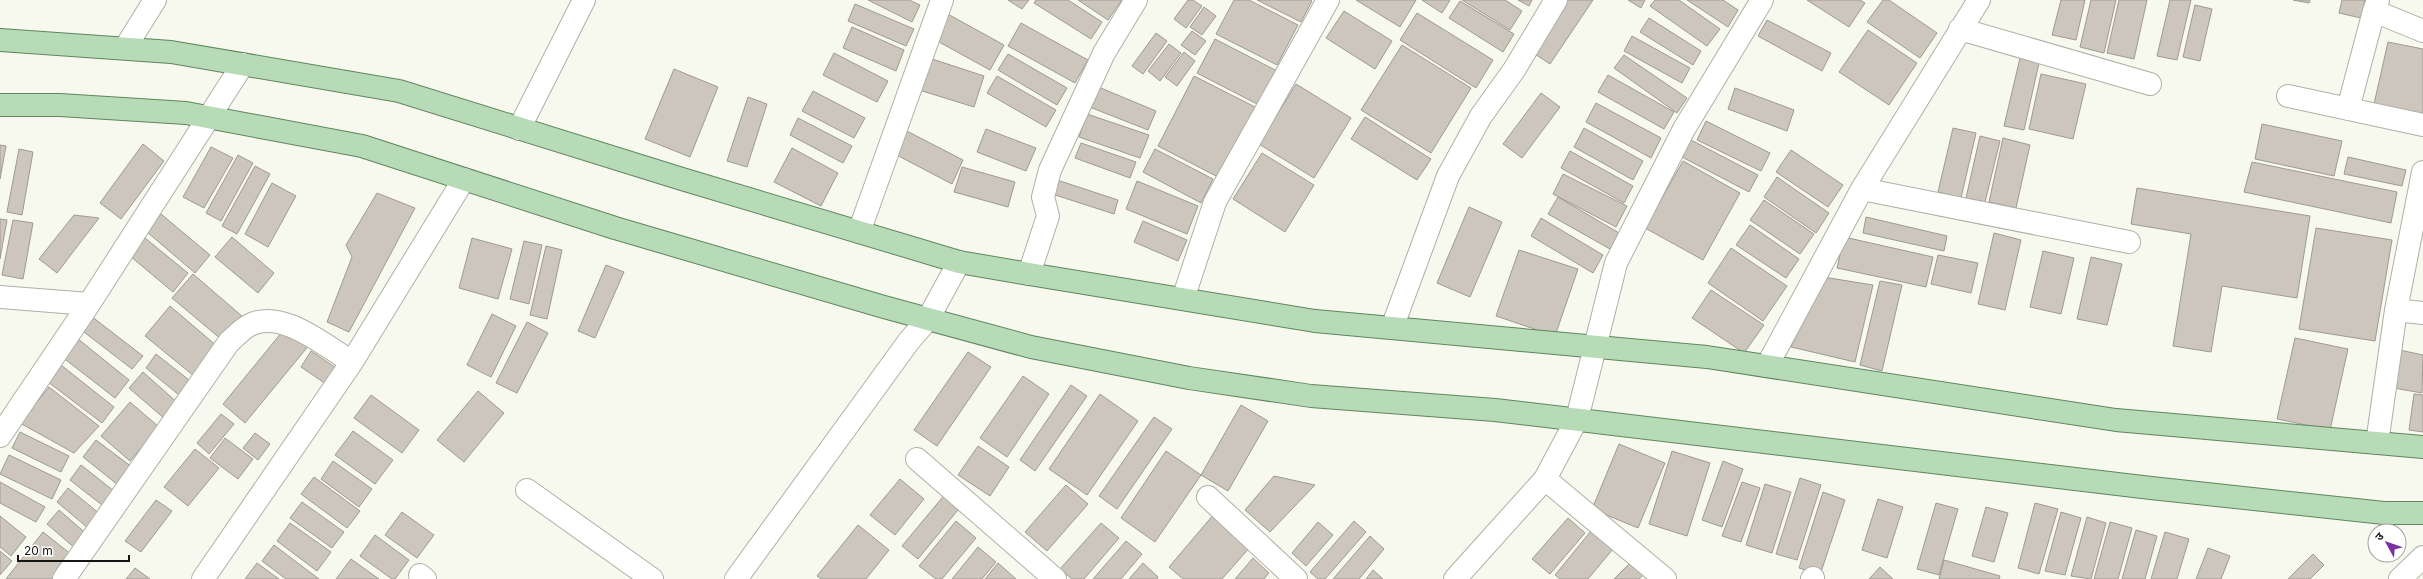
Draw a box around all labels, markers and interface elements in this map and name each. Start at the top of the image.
north arrow [2367,523,2407,563]
text: उ [2372,529,2387,544]
scale bar [18,537,129,563]
text: 20 m [24,543,53,558]

